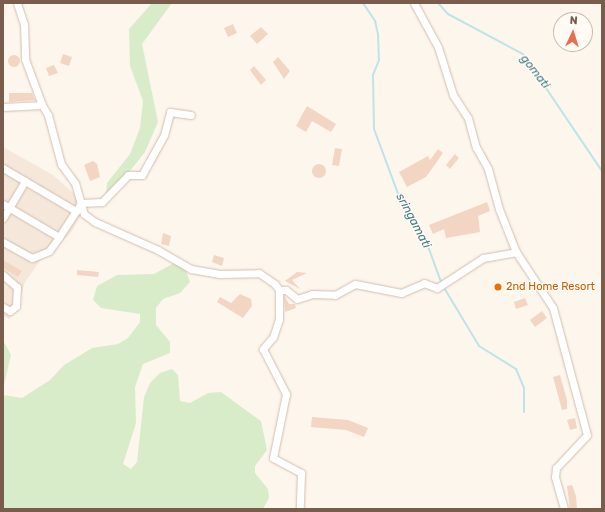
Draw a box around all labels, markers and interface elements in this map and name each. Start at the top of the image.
north arrow [553,12,593,52]
text: N [569,14,578,27]
water label: gomati [517,52,553,92]
water label: sringamati [392,191,434,251]
place label: 2nd Home Resort [506,280,595,294]
marker: 2nd Home Resort [493,282,503,292]

